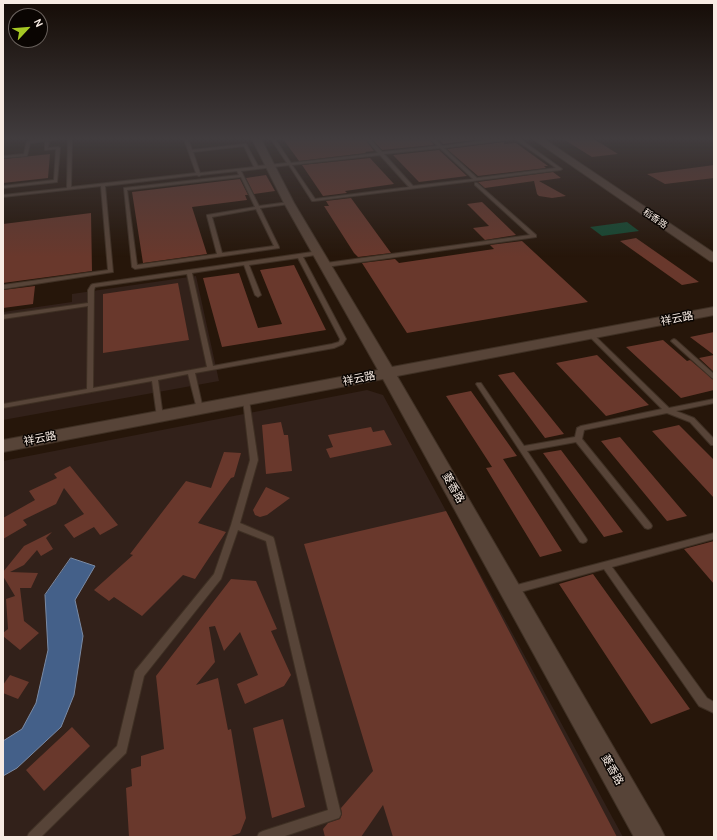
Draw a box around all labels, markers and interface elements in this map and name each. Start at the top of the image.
north arrow [8,8,48,48]
text: N [31,17,46,29]
street label: 稻香路 [641,207,669,231]
street label: 祥云路 [660,309,694,329]
street label: 祥云路 [342,369,376,389]
street label: 祥云路 [23,429,57,449]
street label: 菱香路 [439,470,467,506]
street label: 菱香路 [598,752,626,788]

